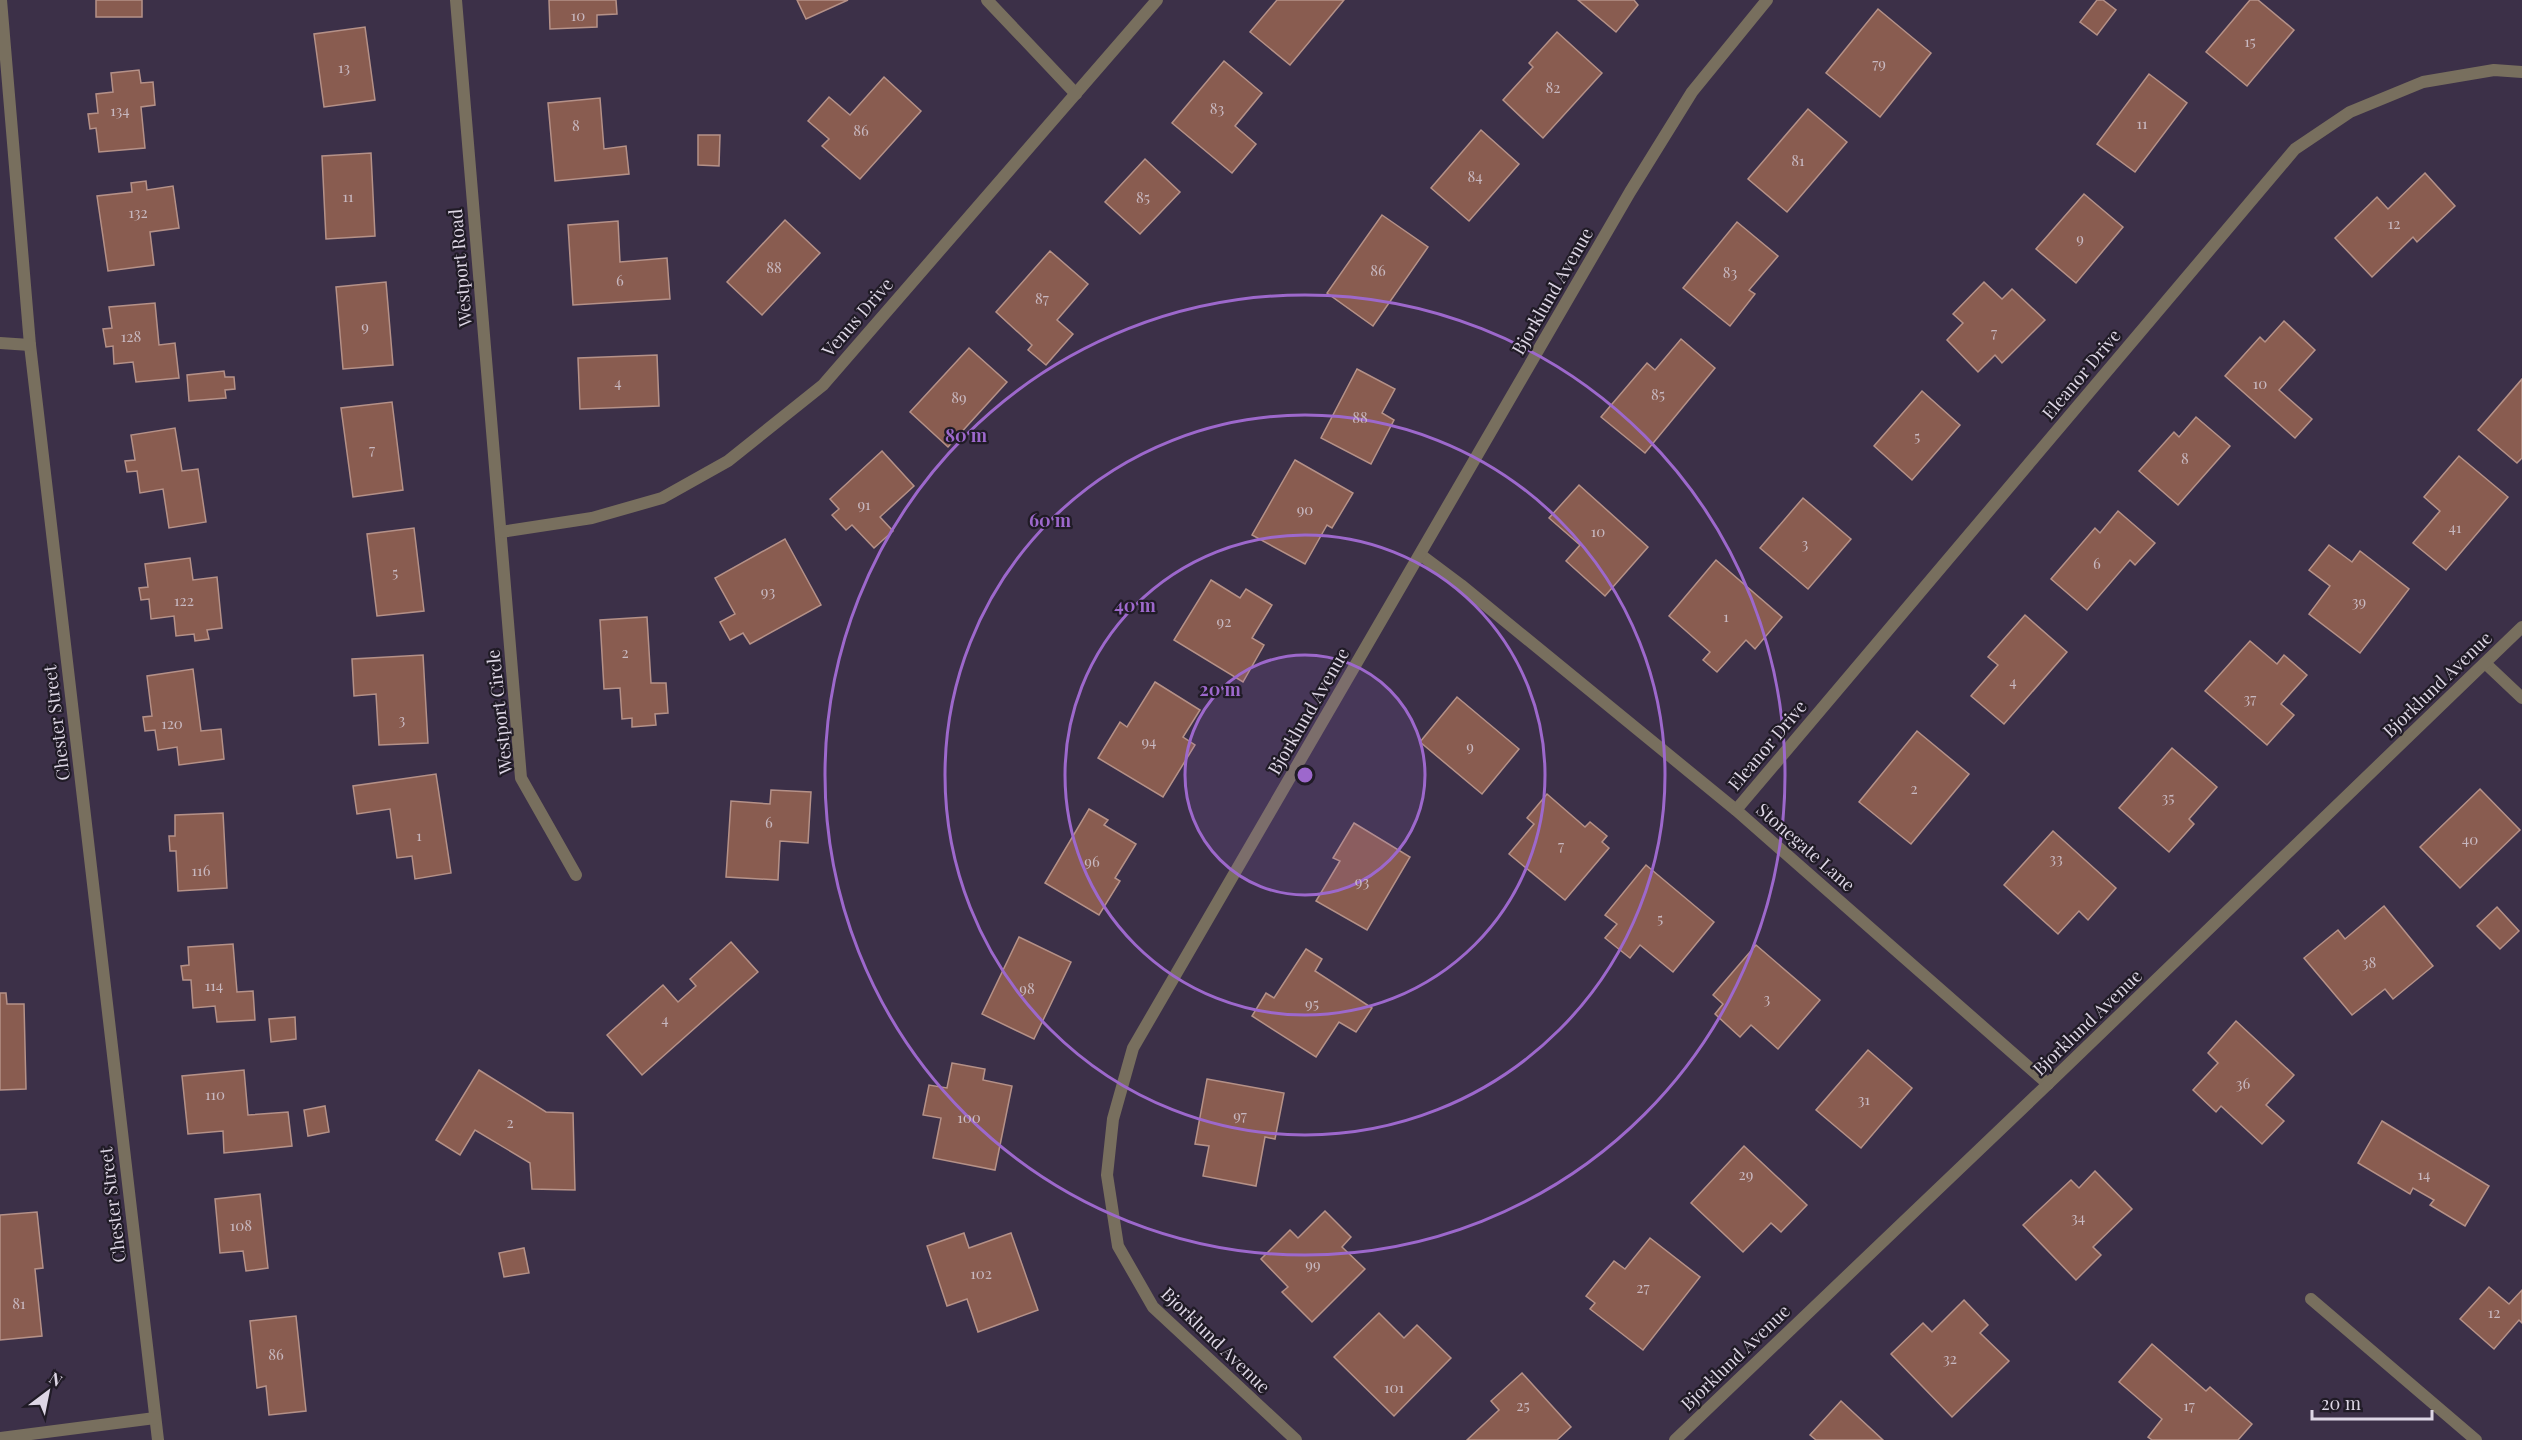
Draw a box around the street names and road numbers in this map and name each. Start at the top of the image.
street label: Westport Road [443,207,477,329]
street label: Bjorklund Avenue [1506,223,1598,359]
street label: Venus Drive [815,272,898,362]
street label: Eleanor Drive [2036,324,2126,424]
street label: Bjorklund Avenue [2377,626,2497,742]
street label: Bjorklund Avenue [1262,643,1354,779]
street label: Westport Circle [481,648,518,777]
street label: Chester Street [37,663,75,782]
street label: Eleanor Drive [1722,695,1812,795]
street label: Stonegate Lane [1752,797,1860,897]
street label: Bjorklund Avenue [2027,964,2147,1080]
street label: Chester Street [93,1145,131,1264]
street label: Bjorklund Avenue [1156,1282,1276,1398]
street label: Bjorklund Avenue [1675,1299,1795,1415]

